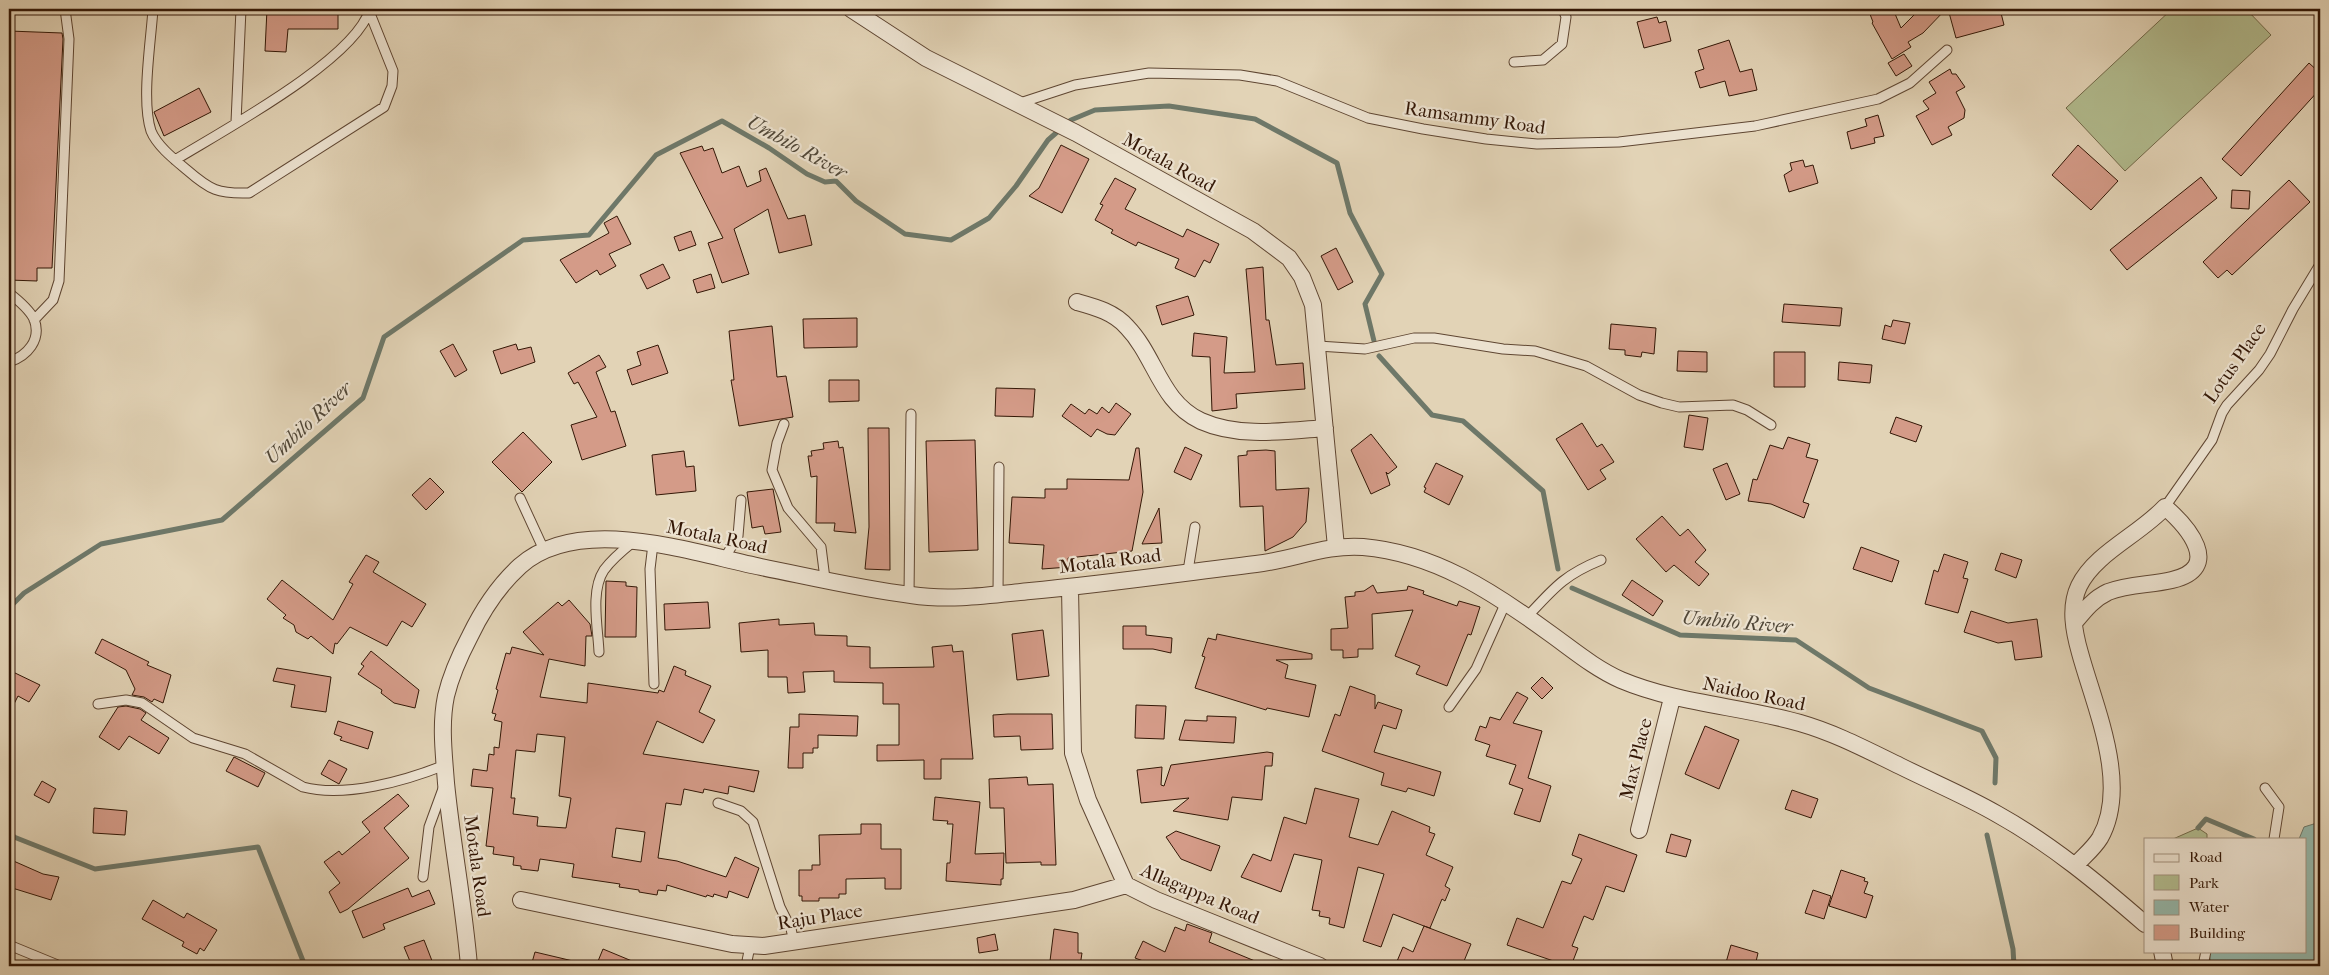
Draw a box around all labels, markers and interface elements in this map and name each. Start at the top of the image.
street label: Ramsammy Road [1403,97,1547,139]
water label: Umbilo River [743,110,853,185]
street label: Motala Road [1119,128,1220,198]
street label: Lotus Place [2199,319,2271,407]
water label: Umbilo River [260,375,358,469]
street label: Motala Road [664,516,770,559]
street label: Motala Road [1058,544,1163,578]
water label: Umbilo River [1681,606,1795,638]
street label: Naidoo Road [1701,672,1808,716]
street label: Max Place [1615,716,1657,802]
street label: Motala Road [459,814,495,919]
legend [2144,838,2306,952]
text: Road [2189,848,2223,866]
street label: Allagappa Road [1137,859,1263,929]
text: Park [2189,874,2219,892]
text: Water [2188,898,2229,916]
street label: Raju Place [776,899,864,935]
text: Building [2189,924,2246,942]

